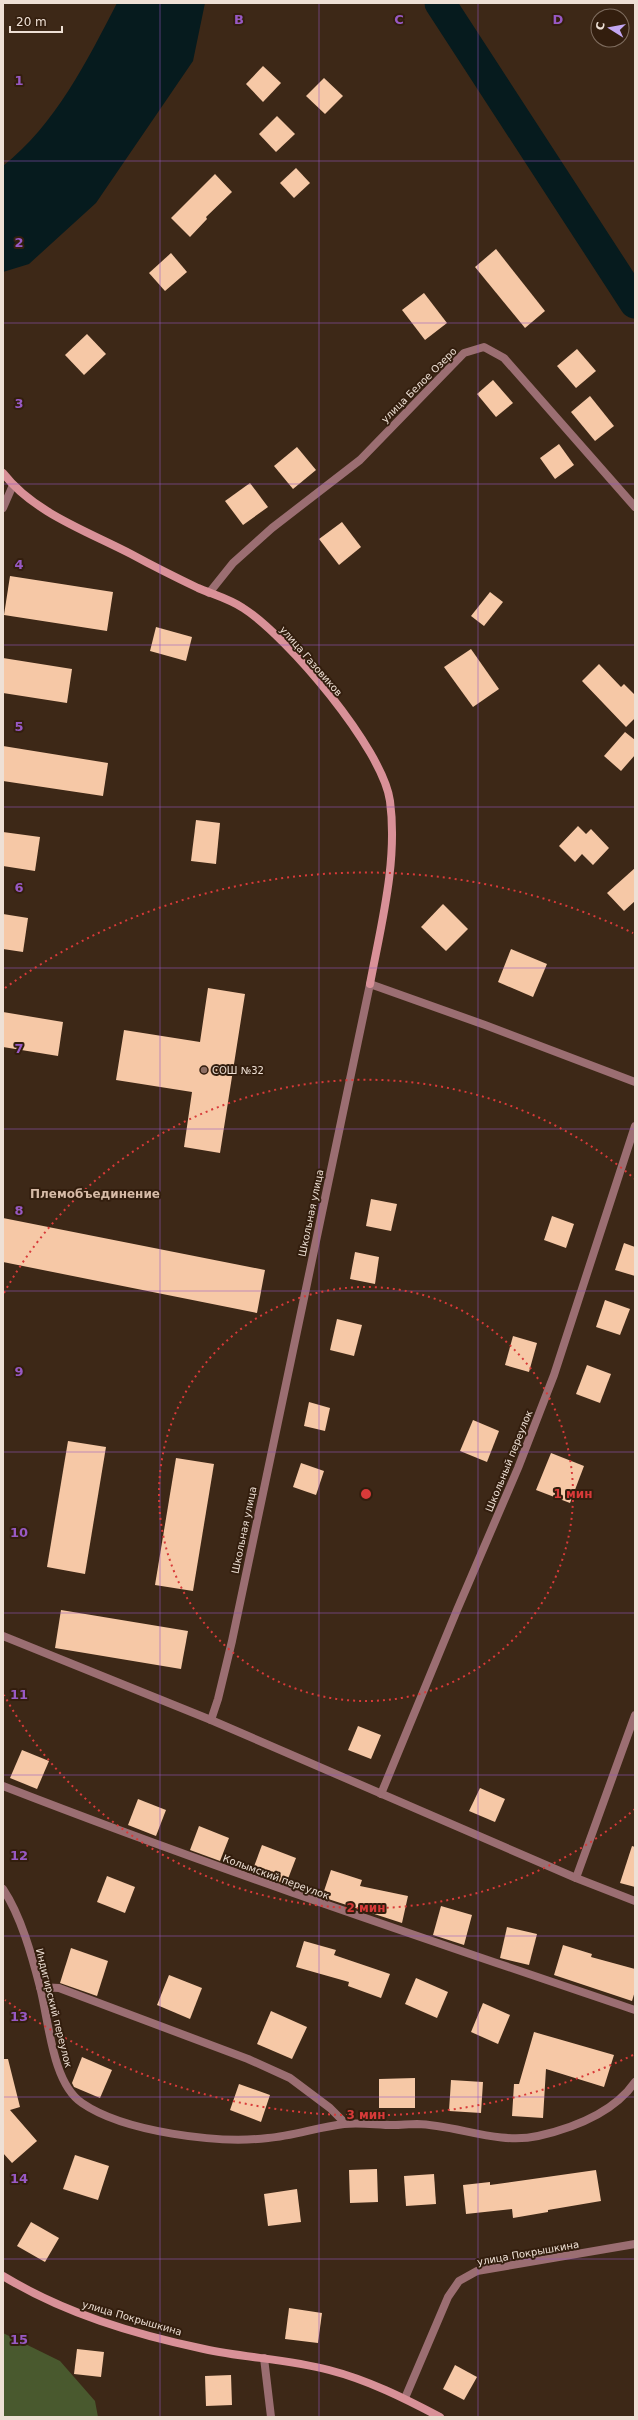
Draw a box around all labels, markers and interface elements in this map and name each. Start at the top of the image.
scale bar [10,8,62,34]
north arrow [590,8,630,48]
text: B [234,12,244,27]
text: C [394,12,404,27]
text: D [553,12,564,27]
text: 20 m [16,15,47,29]
text: С [594,21,608,31]
text: 1 [14,73,24,88]
text: 2 [14,235,24,250]
street label: улица Белое Озеро [379,345,459,425]
text: 3 [14,396,24,411]
text: 4 [14,557,24,572]
street label: улица Газовиков [278,624,344,698]
text: 5 [14,719,24,734]
text: 6 [14,880,24,895]
text: 7 [14,1041,24,1056]
marker: СОШ №32 [199,1065,209,1075]
place label: СОШ №32 [212,1065,264,1076]
street label: Школьная улица [296,1168,326,1258]
district label: Племобъединение [30,1187,160,1201]
text: 8 [14,1203,24,1218]
text: 9 [14,1364,24,1379]
street label: Школьный переулок [484,1408,534,1514]
street label: Школьная улица [229,1485,259,1575]
centre of rings [359,1487,373,1501]
text: 1 мин [553,1487,593,1501]
text: 10 [10,1525,28,1540]
text: 11 [10,1687,28,1702]
text: 12 [10,1848,28,1863]
street label: Колымский переулок [221,1853,331,1901]
text: 2 мин [346,1901,386,1915]
street label: Индигирский переулок [34,1947,74,2069]
text: 13 [10,2009,28,2024]
text: 3 мин [346,2108,386,2122]
text: 14 [10,2171,28,2186]
street label: улица Покрышкина [476,2239,580,2267]
street label: улица Покрышкина [81,2298,183,2338]
text: 15 [10,2332,28,2347]

